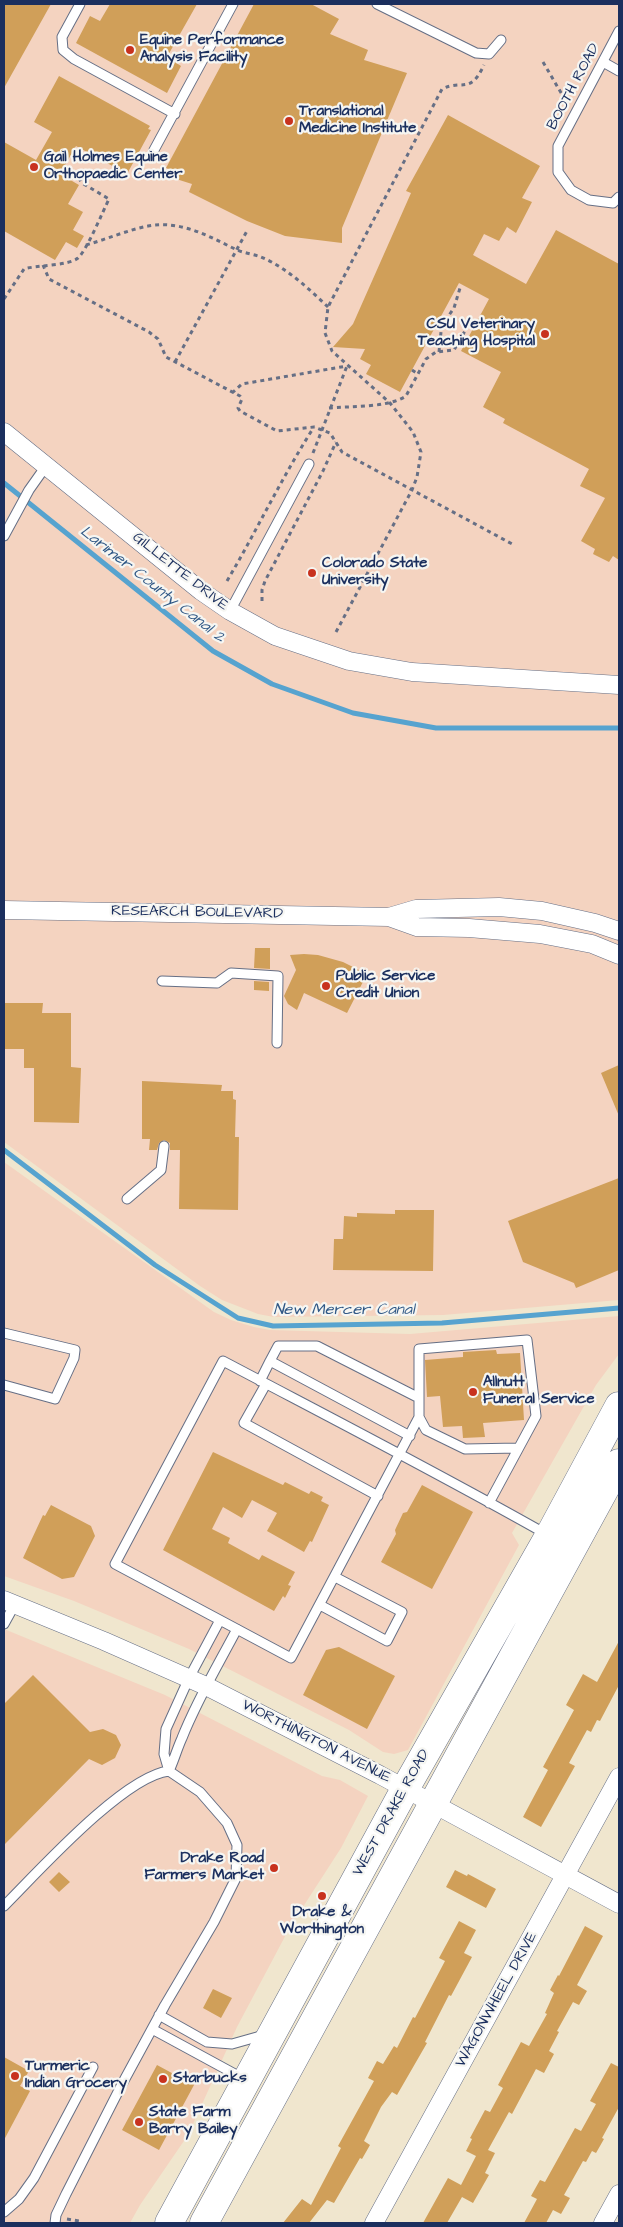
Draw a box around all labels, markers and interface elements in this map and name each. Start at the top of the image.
place label: Equine Performance Analysis Facility [140,32,284,67]
street label: BOOTH ROAD [544,41,604,133]
marker: Equine Performance Analysis Facility [124,44,136,56]
place label: Translational Medicine Institute [299,103,416,138]
marker: Translational Medicine Institute [283,115,295,127]
place label: Gail Holmes Equine Orthopaedic Center [44,149,183,184]
marker: Gail Holmes Equine Orthopaedic Center [28,161,40,173]
place label: CSU Veterinary Teaching Hospital [418,316,535,351]
marker: CSU Veterinary Teaching Hospital [539,328,551,340]
water label: Larimer County Canal 2 [76,522,228,648]
street label: GILLETTE DRIVE [128,529,232,615]
place label: Colorado State University [322,555,427,590]
marker: Colorado State University [306,567,318,579]
street label: RESEARCH BOULEVARD [111,903,283,923]
place label: Public Service Credit Union [336,968,435,1003]
marker: Public Service Credit Union [320,980,332,992]
water label: New Mercer Canal [274,1301,414,1321]
place label: Allnutt Funeral Service [483,1374,595,1409]
marker: Allnutt Funeral Service [467,1386,479,1398]
street label: WORTHINGTON AVENUE [239,1697,393,1787]
street label: WEST DRAKE ROAD [350,1747,434,1879]
place label: Drake Road Farmers Market [144,1850,264,1885]
marker: Drake Road Farmers Market [268,1862,280,1874]
marker: Drake & Worthington [316,1890,328,1902]
place label: Drake & Worthington [280,1904,364,1939]
street label: WAGONWHEEL DRIVE [452,1929,542,2071]
place label: Turmeric Indian Grocery [25,2058,127,2093]
marker: Turmeric Indian Grocery [9,2070,21,2082]
place label: Starbucks [173,2070,247,2088]
marker: Starbucks [157,2073,169,2085]
place label: State Farm Barry Bailey [149,2104,237,2139]
marker: State Farm Barry Bailey [133,2116,145,2128]

